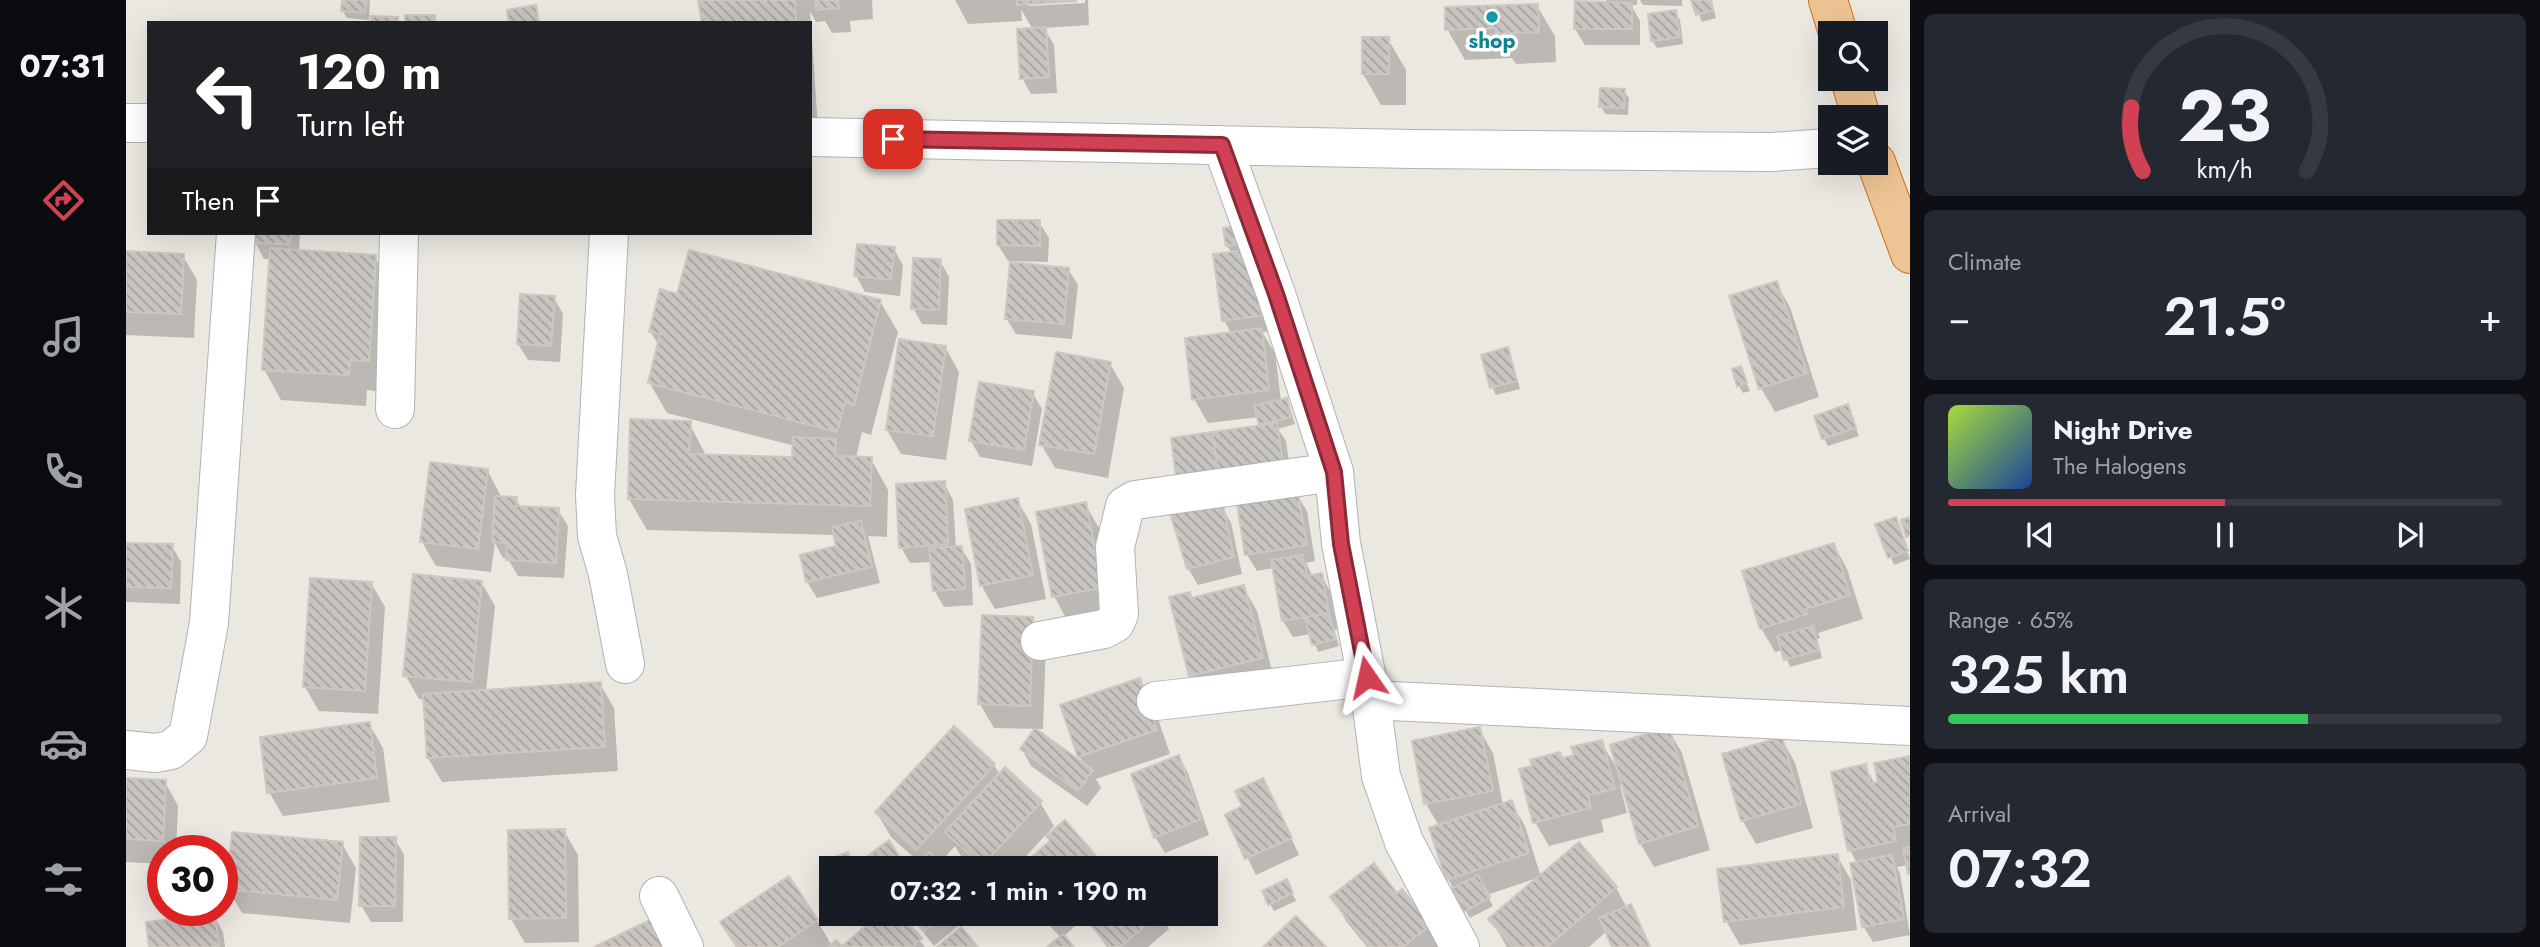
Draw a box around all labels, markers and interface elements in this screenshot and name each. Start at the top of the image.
marker: shop [1484,9,1500,25]
map controls [1818,21,1888,175]
button: search [1818,21,1888,91]
place label: shop [1469,26,1515,56]
text: 120 m [297,37,441,107]
text: 07:31 [20,43,106,89]
icon: left [182,49,273,140]
text: 23 [2179,63,2271,168]
text: Turn left [297,102,404,148]
button: layers [1818,105,1888,175]
pin [863,109,923,169]
icon: arrive [874,120,912,158]
text: km/h [2197,151,2253,187]
icon: directions [39,176,88,225]
text: Then [182,182,235,220]
icon: arrive [249,182,287,220]
text: Climate [1948,245,2021,279]
text: 21.5° [2164,279,2286,355]
text: − [1948,290,1970,345]
text: + [2479,290,2502,345]
icon: music [39,312,88,361]
text: Night Drive [2053,411,2193,449]
icon: phone [39,447,88,496]
text: The Halogens [2053,449,2186,483]
icon: previous [2021,516,2059,554]
icon: pause [2206,516,2244,554]
icon: next [2391,516,2429,554]
icon: climate [39,583,88,632]
text: Range · 65% [1948,603,2073,637]
text: 325 km [1948,637,2129,713]
position arrow [1330,640,1404,714]
icon: car [39,719,88,768]
text: Arrival [1948,797,2011,831]
text: 07:32 [1948,831,2092,907]
speed limit sign: 30 [147,835,238,926]
icon: filters [39,855,88,904]
text: 07:32 · 1 min · 190 m [890,872,1147,910]

